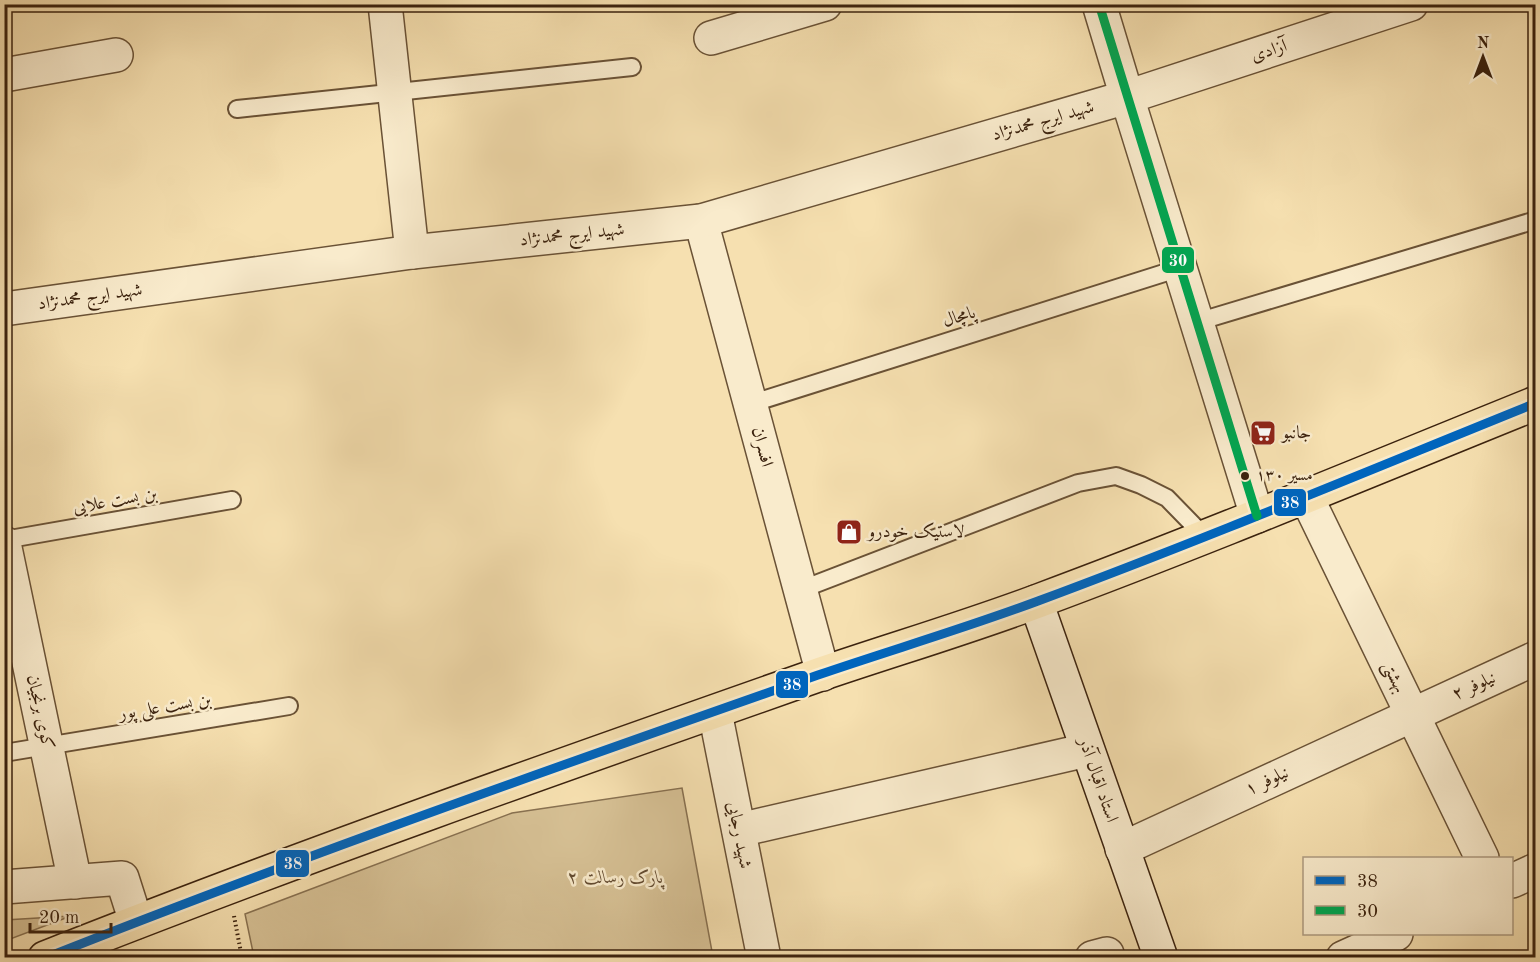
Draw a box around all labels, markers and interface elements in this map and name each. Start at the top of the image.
north arrow [1453,27,1513,87]
street label: آزادی [1248,34,1292,66]
text: N [1477,36,1490,52]
street label: شهید ایرج محمدنژاد [990,98,1098,150]
street label: شهید ایرج محمدنژاد [519,221,626,255]
line badge: 30 [1161,246,1195,274]
text: 30 [1169,254,1187,270]
street label: شهید ایرج محمدنژاد [37,281,144,319]
street label: پامچال [940,303,980,333]
supermarket icon: جانبو [1248,418,1278,448]
place label: جانبو [1280,424,1311,443]
street label: افسران [746,425,776,469]
place label: مسیر ۱۳۰ [1256,468,1313,484]
marker: مسیر ۱۳۰ [1239,470,1251,482]
street label: بن بست علایی [72,485,159,519]
line badge: 38 [1273,488,1307,517]
text: 38 [1281,496,1299,512]
shop icon: لاستیک خودرو [834,517,864,547]
place label: لاستیک خودرو [866,522,964,542]
street label: بهشتی [1376,658,1409,697]
street label: نیلوفر ۲ [1450,669,1499,705]
line badge: 38 [775,670,809,699]
street label: کوی برنجیان [22,673,57,751]
text: 38 [783,678,801,694]
street label: بن بست علی پور [116,691,213,726]
street label: استاد اقبال آذر [1073,733,1123,825]
street label: نیلوفر ۱ [1243,763,1292,801]
street label: شهید رجایی [722,800,754,870]
line badge: 38 [275,849,310,878]
text: 38 [284,857,302,873]
legend [1303,857,1513,935]
park label: پارک رسالت ۲ [569,869,665,890]
text: 38 [1357,873,1378,891]
scale bar [30,896,111,934]
text: 30 [1357,903,1378,921]
text: 20 m [39,909,79,927]

